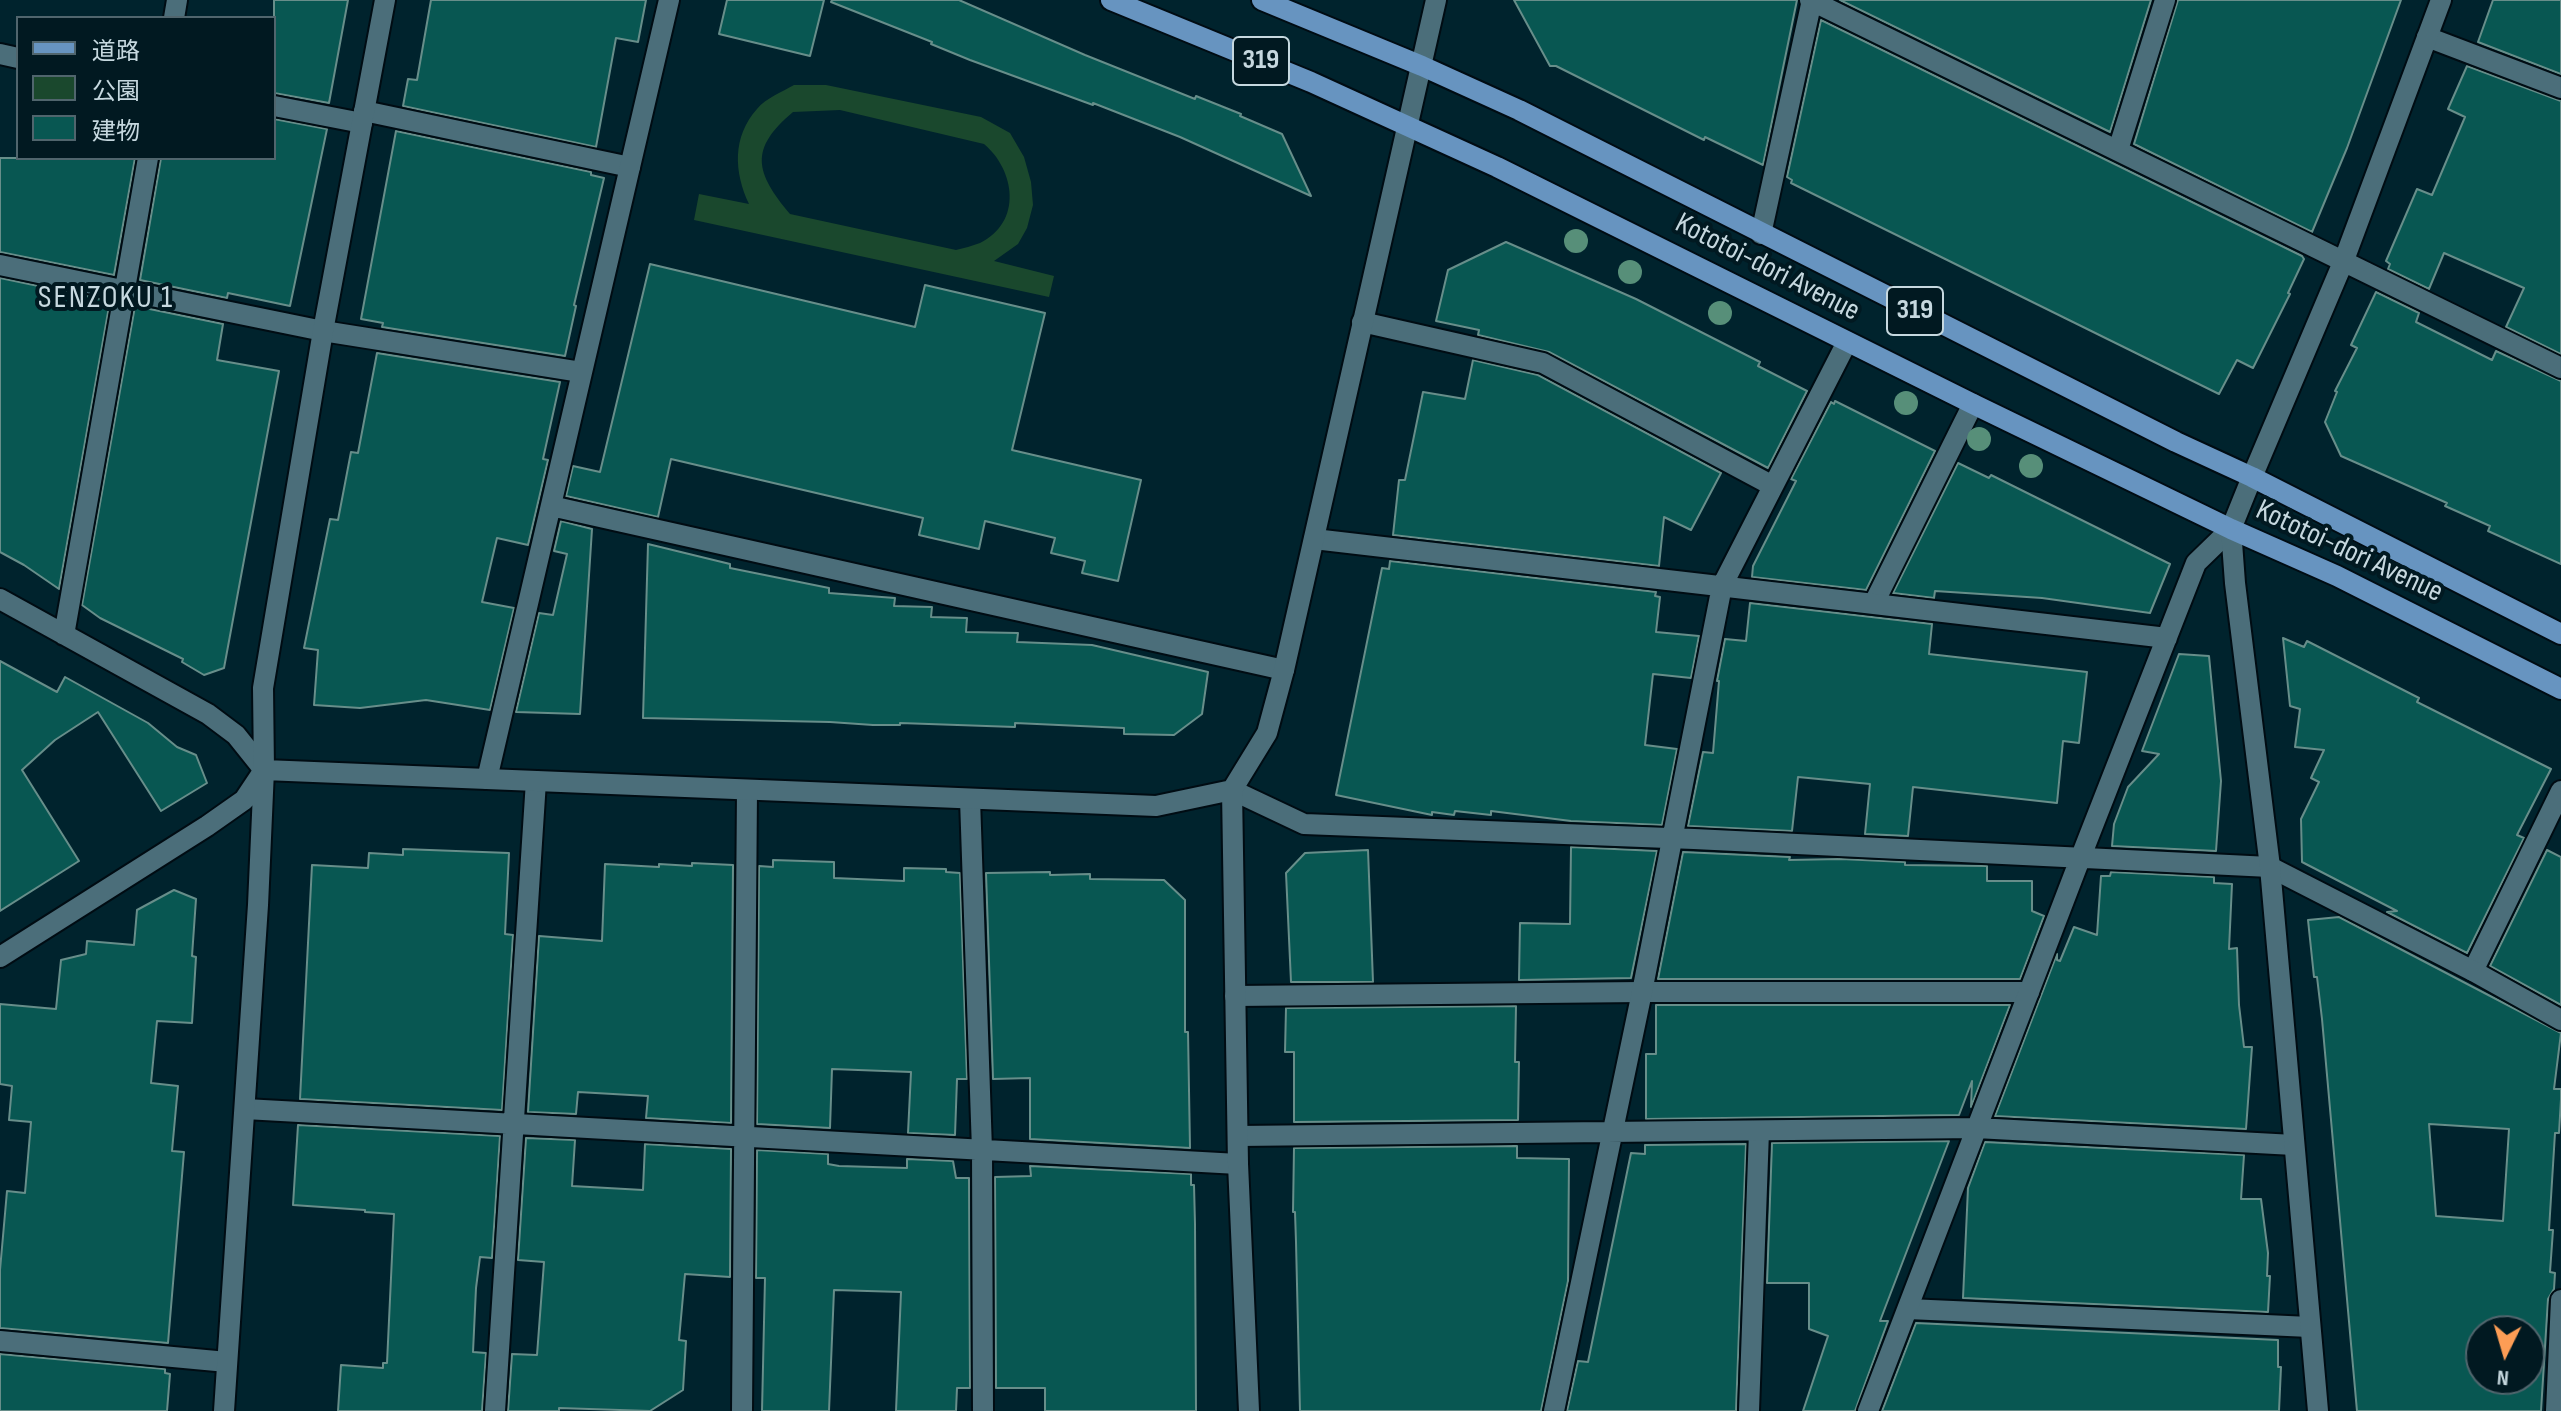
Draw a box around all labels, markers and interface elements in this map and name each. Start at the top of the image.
legend [16,16,276,160]
text: 道路 [92,37,140,66]
road number: 319 [1233,37,1289,85]
text: 公園 [92,77,140,106]
text: 建物 [92,117,140,146]
street label: Kototoi-dori Avenue [1669,206,1865,330]
district label: SENZOKU 1 [38,280,174,318]
road number: 319 [1887,287,1943,335]
street label: Kototoi-dori Avenue [2250,493,2448,611]
north arrow [2465,1315,2545,1395]
text: N [2496,1363,2510,1391]

